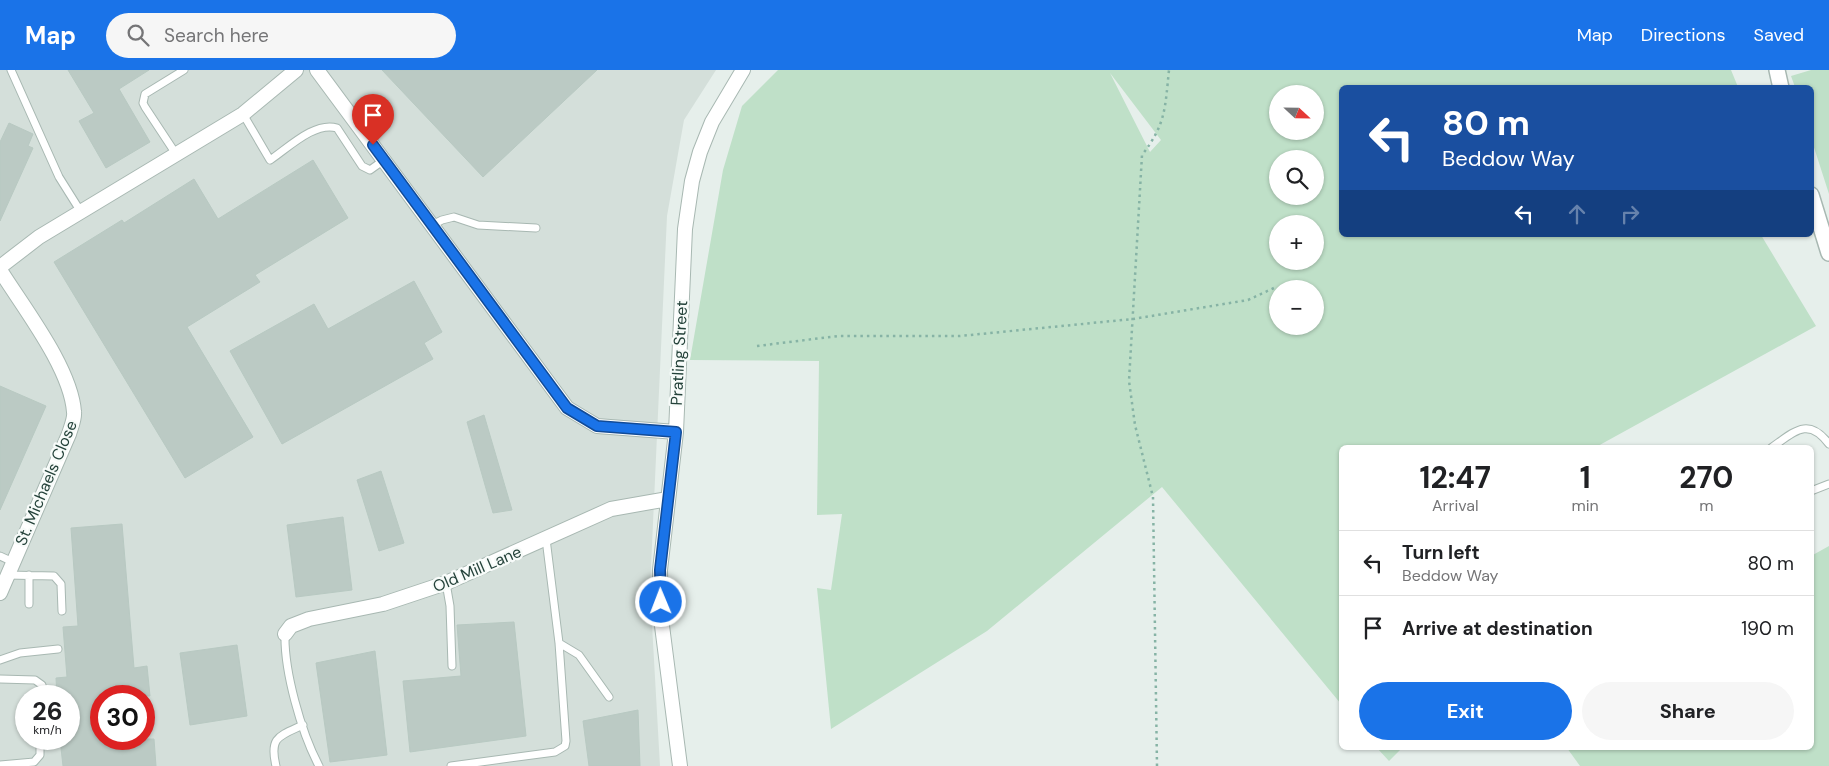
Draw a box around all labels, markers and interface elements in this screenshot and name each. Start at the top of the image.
search box [106,13,456,58]
text: Map [25,20,76,51]
icon: search [124,21,152,49]
text: Search here [164,23,269,48]
text: Map [1577,23,1613,47]
text: Directions [1641,23,1726,47]
text: Saved [1754,23,1804,47]
north arrow [1269,85,1324,140]
map controls [1269,85,1324,335]
pin [352,94,394,145]
text: 80 m [1442,100,1530,146]
icon: arrive [359,101,387,129]
icon: left [1359,105,1424,170]
text: Beddow Way [1442,144,1575,173]
button: search [1269,150,1324,205]
icon: left [1510,200,1538,228]
icon: ahead [1563,200,1591,228]
icon: right [1616,200,1644,228]
button: + [1269,215,1324,270]
button: − [1269,280,1324,335]
street label: Pratling Street [666,300,692,406]
street label: St. Michaels Close [10,417,82,549]
text: 12:47 [1420,458,1491,497]
text: 1 [1580,458,1591,497]
text: 270 [1679,458,1733,497]
text: Arrival [1432,495,1479,516]
text: min [1572,495,1599,516]
text: m [1699,495,1714,516]
text: Turn left [1402,540,1480,565]
street label: Old Mill Lane [429,541,525,597]
icon: left [1359,549,1387,577]
text: 80 m [1747,551,1794,576]
text: Beddow Way [1402,565,1499,586]
position arrow [634,575,686,627]
icon: arrive [1359,614,1387,642]
text: Arrive at destination [1402,616,1593,641]
text: 190 m [1741,616,1794,641]
button: Exit [1359,682,1572,740]
button: Share [1582,682,1794,740]
speed limit sign: 30 [90,685,155,750]
text: 26 [32,695,63,728]
text: km/h [33,722,62,738]

